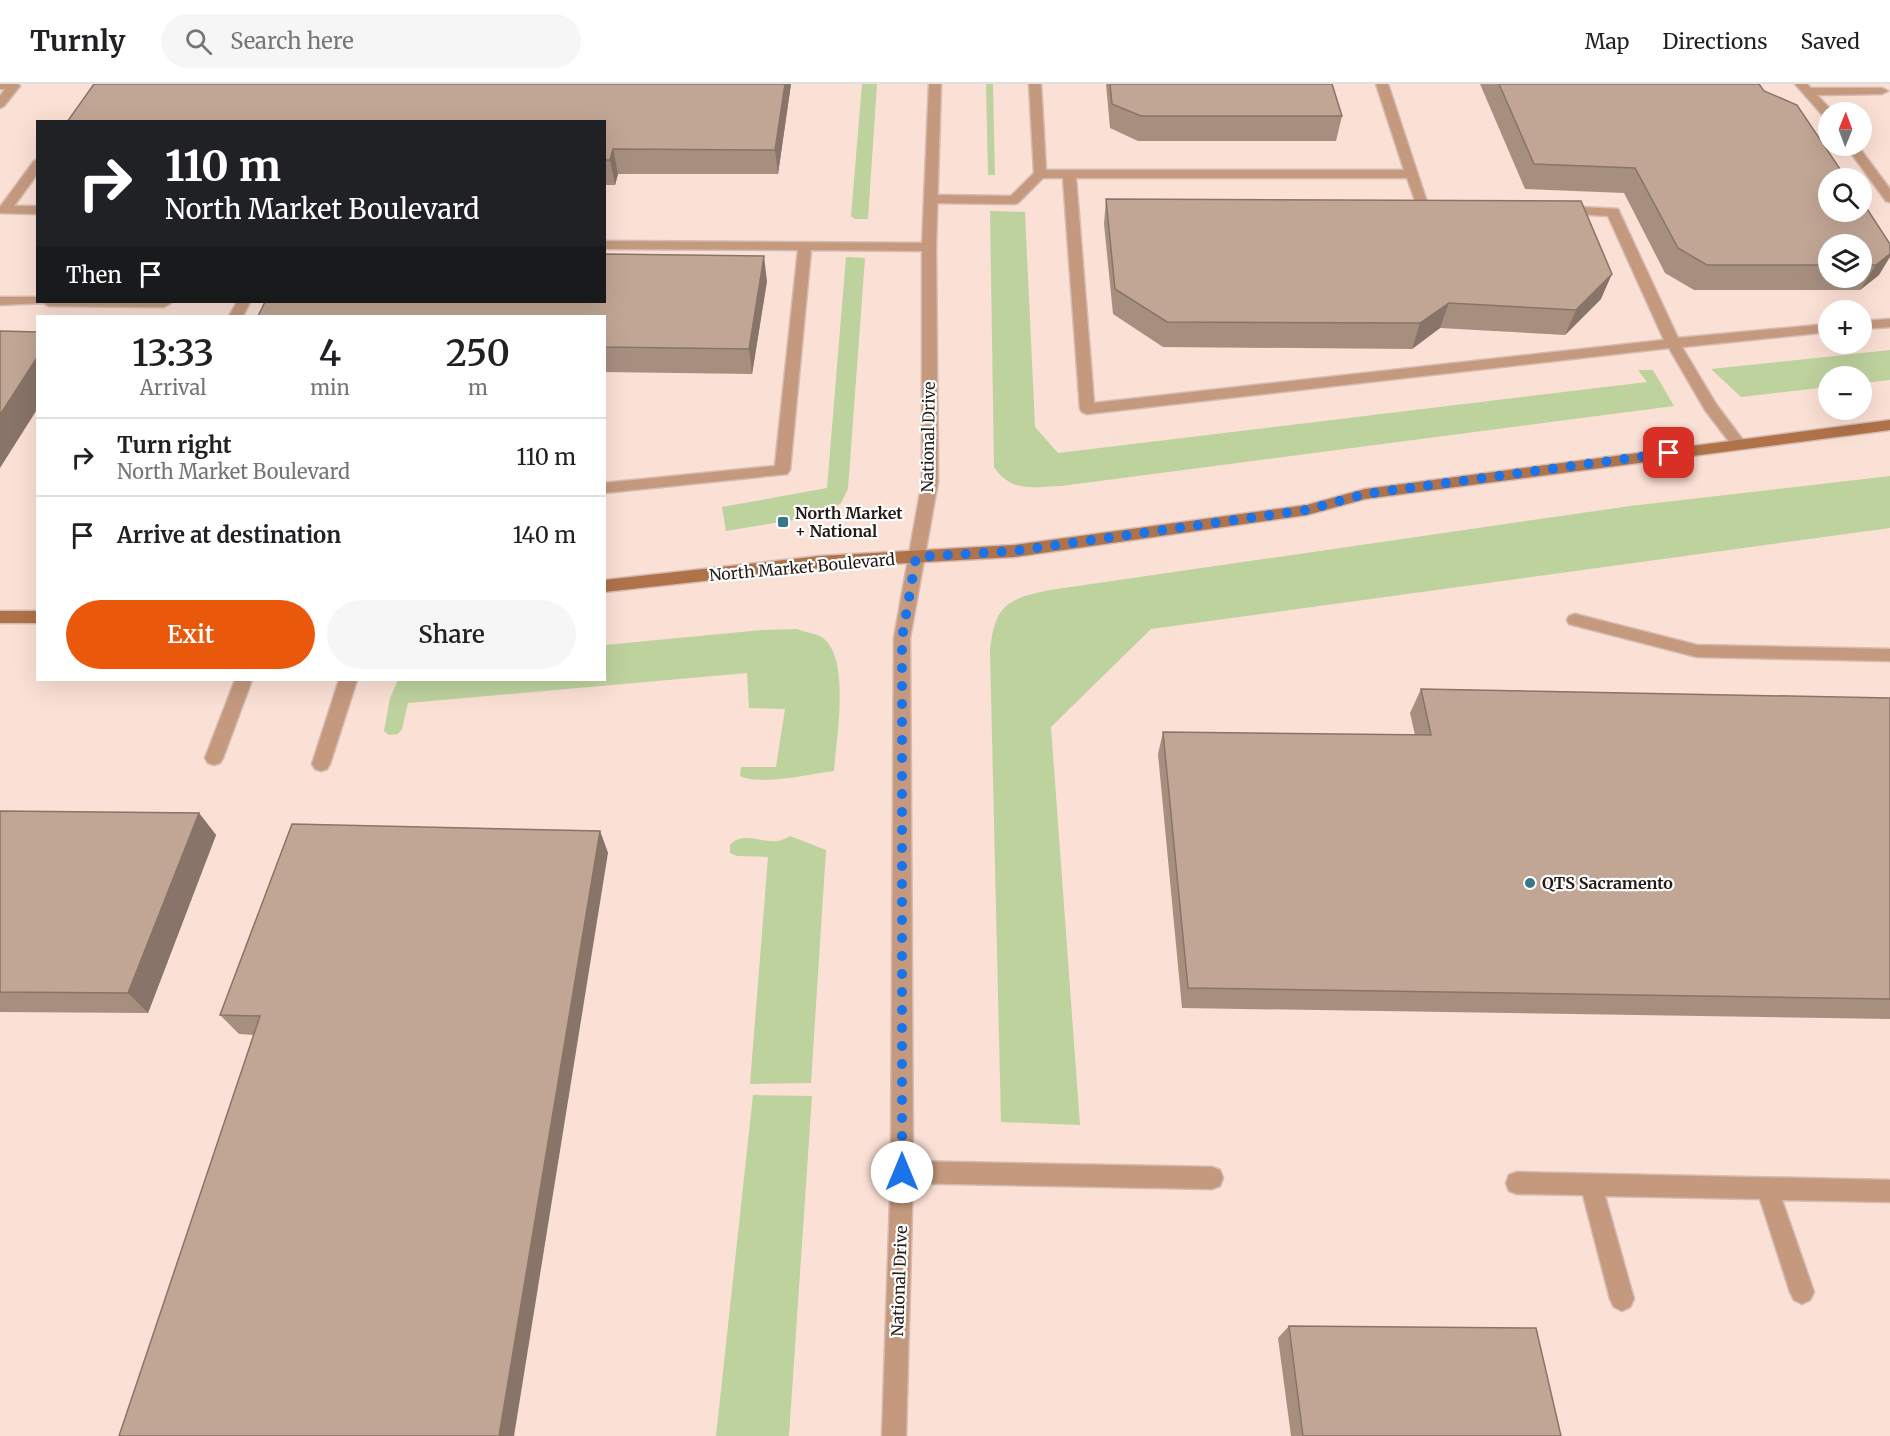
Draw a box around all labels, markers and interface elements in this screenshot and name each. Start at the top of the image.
search box [161,14,581,68]
text: Turnly [30,23,125,59]
icon: search [182,25,215,58]
text: Search here [230,27,354,55]
text: Map [1585,28,1629,55]
text: Directions [1662,28,1767,55]
text: Saved [1800,28,1860,55]
north arrow [1818,102,1872,156]
map controls [1818,102,1872,420]
text: 110 m [165,140,281,192]
icon: right [66,144,144,222]
button: search [1818,168,1872,222]
text: North Market Boulevard [165,192,480,226]
button: layers [1818,234,1872,288]
icon: arrive [134,258,167,291]
text: Then [66,261,122,289]
button: + [1818,300,1872,354]
text: 13:33 [132,331,214,376]
text: 4 [319,331,341,376]
text: 250 [446,331,510,376]
button: − [1818,366,1872,420]
text: Arrival [140,375,206,400]
text: min [310,375,350,400]
text: m [468,375,488,400]
street label: National Drive [917,381,939,493]
pin [1643,427,1694,478]
text: Turn right [117,431,231,459]
icon: arrive [1652,436,1685,469]
icon: right [66,441,99,474]
text: 110 m [517,443,576,471]
text: North Market Boulevard [117,459,350,484]
place label: North Market + National [795,503,903,541]
marker: North Market + National [776,515,790,529]
icon: arrive [66,519,99,552]
text: Arrive at destination [117,521,341,549]
text: 140 m [513,521,576,549]
street label: North Market Boulevard [708,549,896,585]
button: Exit [66,600,315,669]
button: Share [327,600,576,669]
place label: QTS Sacramento [1542,873,1673,893]
marker: QTS Sacramento [1523,876,1537,890]
position arrow [870,1140,934,1204]
street label: National Drive [887,1225,911,1337]

